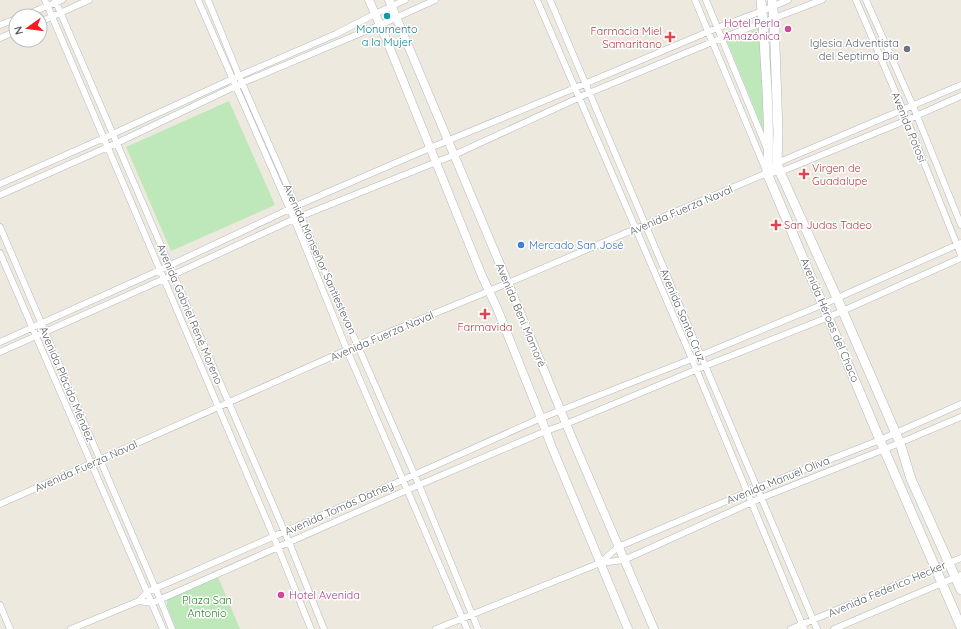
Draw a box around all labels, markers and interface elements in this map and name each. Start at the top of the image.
north arrow [8,8,48,48]
marker: Monumento a la Mujer [382,11,392,21]
place label: Hotel Perla Amazónica [723,16,780,43]
place label: Monumento a la Mujer [356,22,418,49]
place label: Farmacia Miel Samaritano [590,24,662,51]
marker: Hotel Perla Amazónica [783,24,793,34]
text: N [11,25,26,36]
marker: Farmacia Miel Samaritano [665,32,675,42]
place label: Iglesia Adventista del Septimo Dia [810,36,899,63]
marker: Iglesia Adventista del Septimo Dia [902,44,912,54]
street label: Avenida Potosí [889,90,930,165]
place label: Virgen de Guadalupe [812,161,868,188]
marker: Virgen de Guadalupe [799,169,809,179]
street label: Avenida Monseñor Santiestevan [280,182,360,336]
street label: Avenida Fuerza Naval [627,182,735,238]
place label: San Judas Tadeo [784,218,872,232]
marker: San Judas Tadeo [771,220,781,230]
place label: Mercado San José [529,238,624,252]
marker: Mercado San José [516,240,526,250]
street label: Avenida Gabriel René Moreno [154,242,226,387]
street label: Avenida Héroes del Chaco [797,256,863,385]
street label: Avenida Beni Mamoré [493,261,549,369]
street label: Avenida Santa Cruz [657,267,709,363]
street label: Avenida Fuerza Naval [328,308,436,364]
marker: Farmavida [480,309,490,319]
place label: Farmavida [458,320,512,334]
street label: Avenida Plácido Méndez [36,324,98,444]
street label: Avenida Fuerza Naval [32,437,140,495]
street label: Avenida Manuel Oliva [724,453,832,507]
street label: Avenida Tomás Datney [282,478,396,538]
street label: Avenida Federico Hecker [826,557,949,620]
place label: Hotel Avenida [289,588,360,602]
marker: Hotel Avenida [276,590,286,600]
park label: Plaza San Antonio [182,593,232,620]

